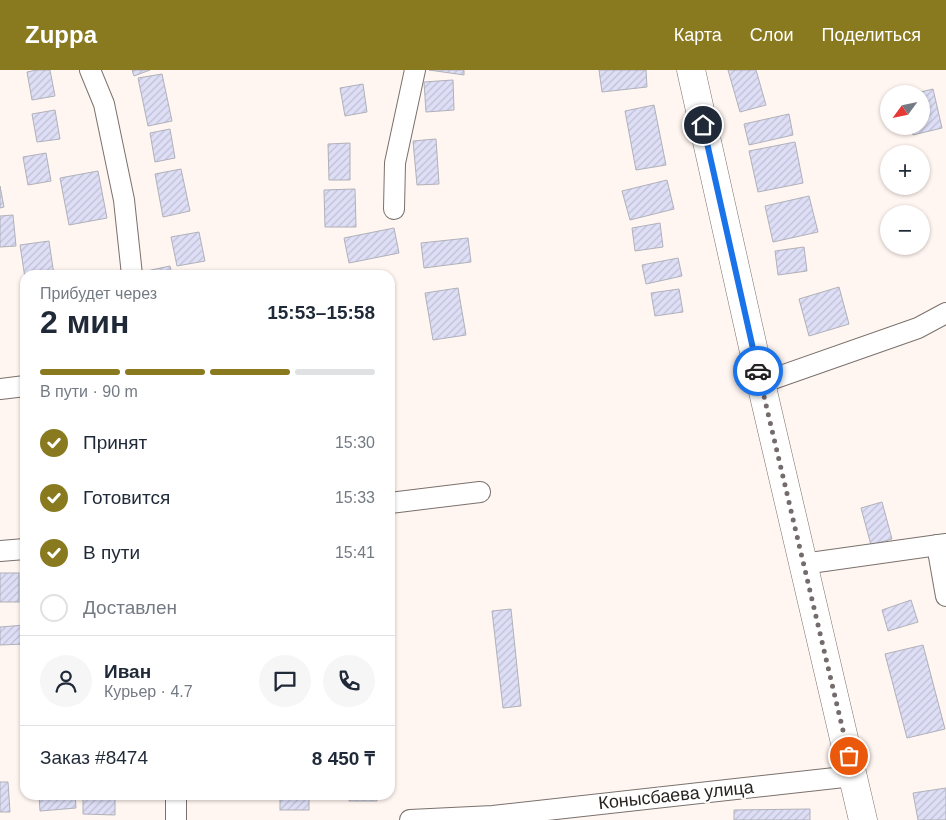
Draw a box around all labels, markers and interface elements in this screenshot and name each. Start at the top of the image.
text: Zuppa [25,21,97,48]
text: Карта [674,25,722,45]
text: Слои [750,25,794,45]
text: Поделиться [822,25,921,45]
north arrow [880,85,930,135]
map controls [880,85,930,255]
pin [682,104,724,146]
icon: home [689,111,717,139]
button: + [880,145,930,195]
button: − [880,205,930,255]
text: Прибудет через [40,285,157,302]
text: 15:53–15:58 [267,302,375,323]
text: 2 мин [40,304,129,340]
courier [733,346,783,396]
icon: car [744,357,772,385]
text: В пути · 90 m [40,383,138,400]
icon: check [40,429,68,457]
text: Принят [83,432,147,453]
text: 15:30 [335,434,375,451]
icon: check [40,484,68,512]
text: Готовится [83,487,170,508]
text: 15:33 [335,489,375,506]
icon: check [40,539,68,567]
text: В пути [83,542,140,563]
text: 15:41 [335,544,375,561]
text: Доставлен [83,597,177,618]
button: person [40,655,92,707]
button: chat [259,655,311,707]
button: phone [323,655,375,707]
text: Иван [104,661,151,682]
text: Курьер · 4.7 [104,683,193,700]
pin [828,735,870,777]
icon: bag [835,742,863,770]
text: Заказ #8474 [40,747,148,768]
text: 8 450 ₸ [312,748,375,769]
street label: Конысбаева улица [597,777,756,813]

